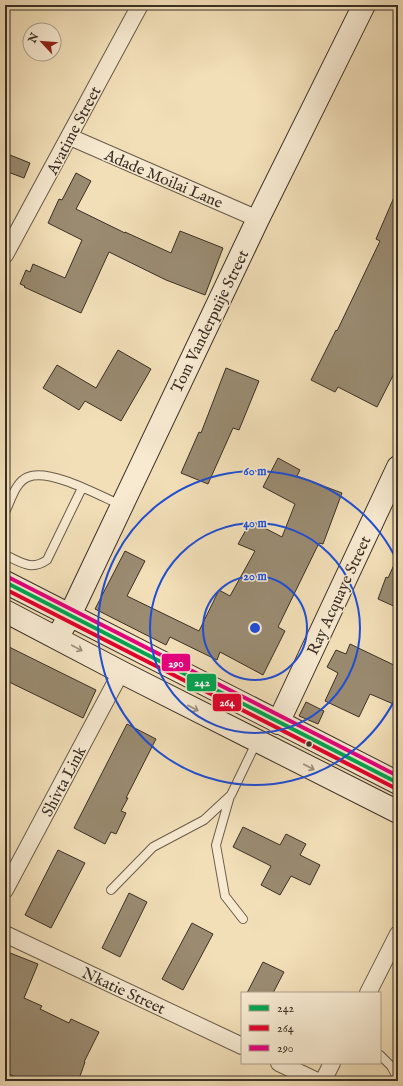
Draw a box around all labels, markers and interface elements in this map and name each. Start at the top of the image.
north arrow [22,22,62,62]
text: N [25,30,42,46]
street label: Avatime Street [43,83,107,179]
street label: Adade Moilai Lane [100,146,225,214]
street label: Tom Vanderpuije Street [167,247,254,397]
text: 60 m [244,464,267,479]
text: 40 m [243,516,268,531]
street label: Ray Acquaye Street [303,533,376,659]
text: 20 m [243,569,267,584]
centre of rings [248,621,262,635]
one-way arrow [71,645,83,653]
line badge: 290 [161,653,191,672]
text: 290 [168,657,184,671]
line badge: 242 [186,673,217,692]
text: 242 [194,676,211,690]
line badge: 264 [212,693,242,712]
text: 264 [219,696,235,710]
one-way arrow [186,705,198,712]
unlabelled marker [304,739,314,749]
street label: Shivta Link [38,743,92,820]
one-way arrow [302,764,314,771]
street label: Nkatie Street [78,964,168,1020]
legend [241,992,381,1064]
text: 242 [277,1001,295,1016]
text: 264 [277,1021,294,1036]
text: 290 [277,1041,294,1056]

